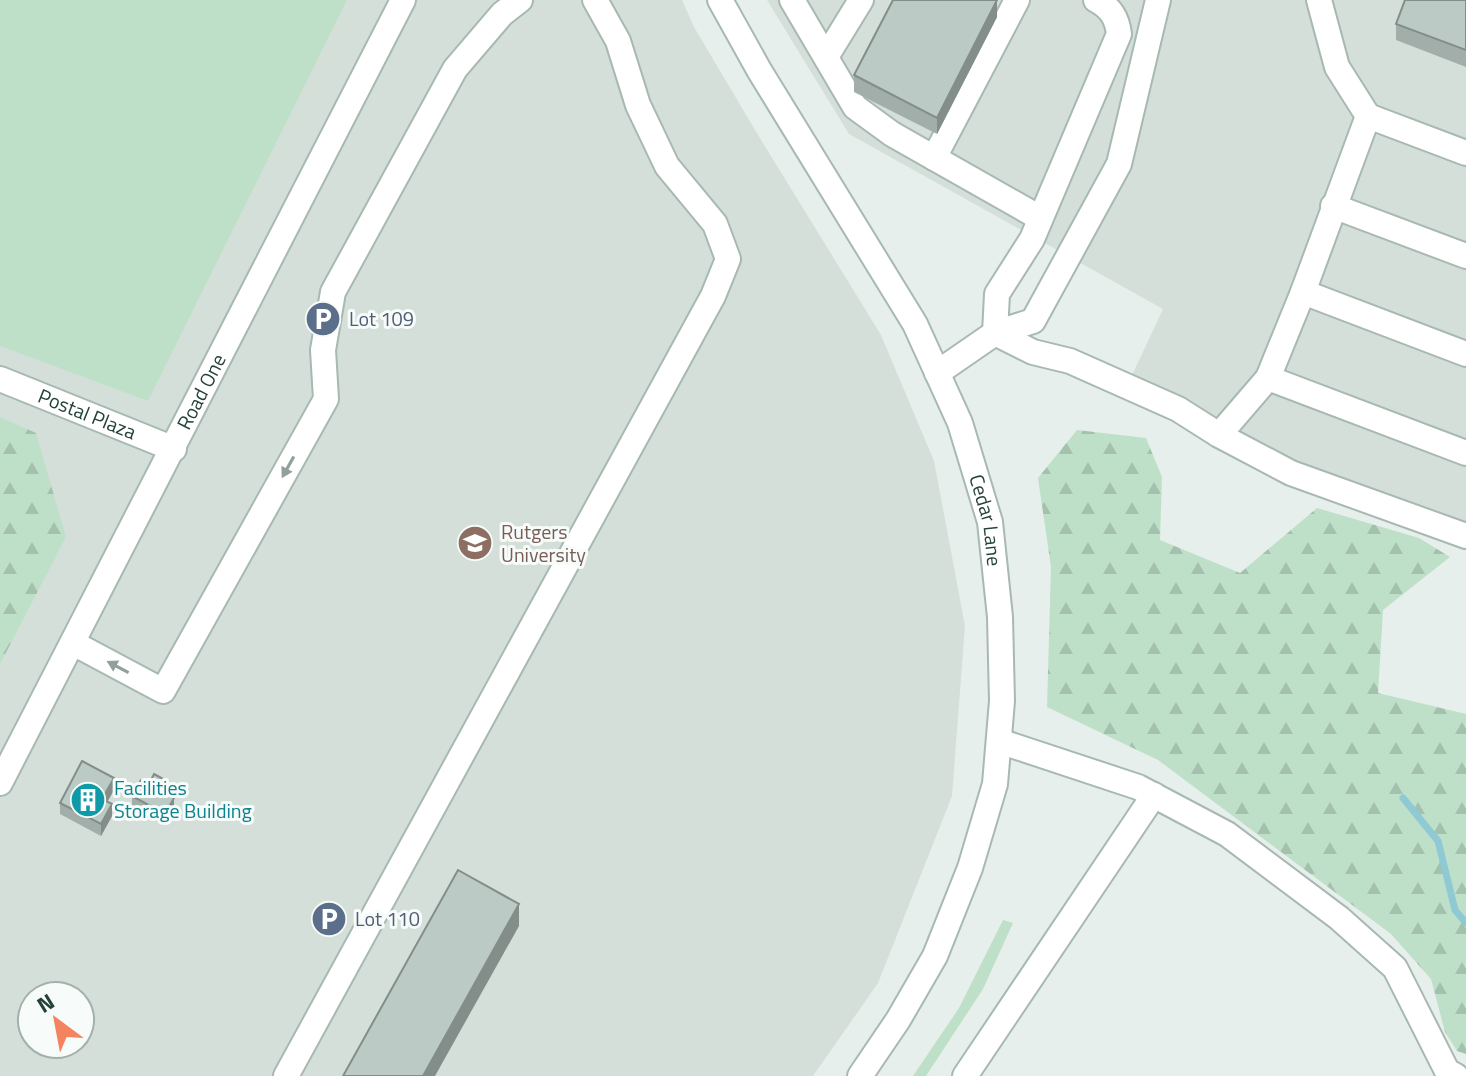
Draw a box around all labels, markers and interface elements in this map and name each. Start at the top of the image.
parking icon: Lot 109 [304,300,342,338]
place label: Lot 109 [349,303,414,334]
street label: Road One [168,348,233,435]
street label: Postal Plaza [34,380,141,447]
one-way arrow [281,456,295,479]
street label: Cedar Lane [961,470,1011,568]
place label: Rutgers University [501,516,586,570]
school or university icon: Rutgers University [456,524,494,562]
one-way arrow [106,660,129,674]
place label: Facilities Storage Building [114,772,252,826]
building icon: Facilities Storage Building [69,781,107,819]
parking icon: Lot 110 [310,900,348,938]
place label: Lot 110 [355,903,420,934]
north arrow [16,980,96,1060]
text: N [30,985,61,1021]

